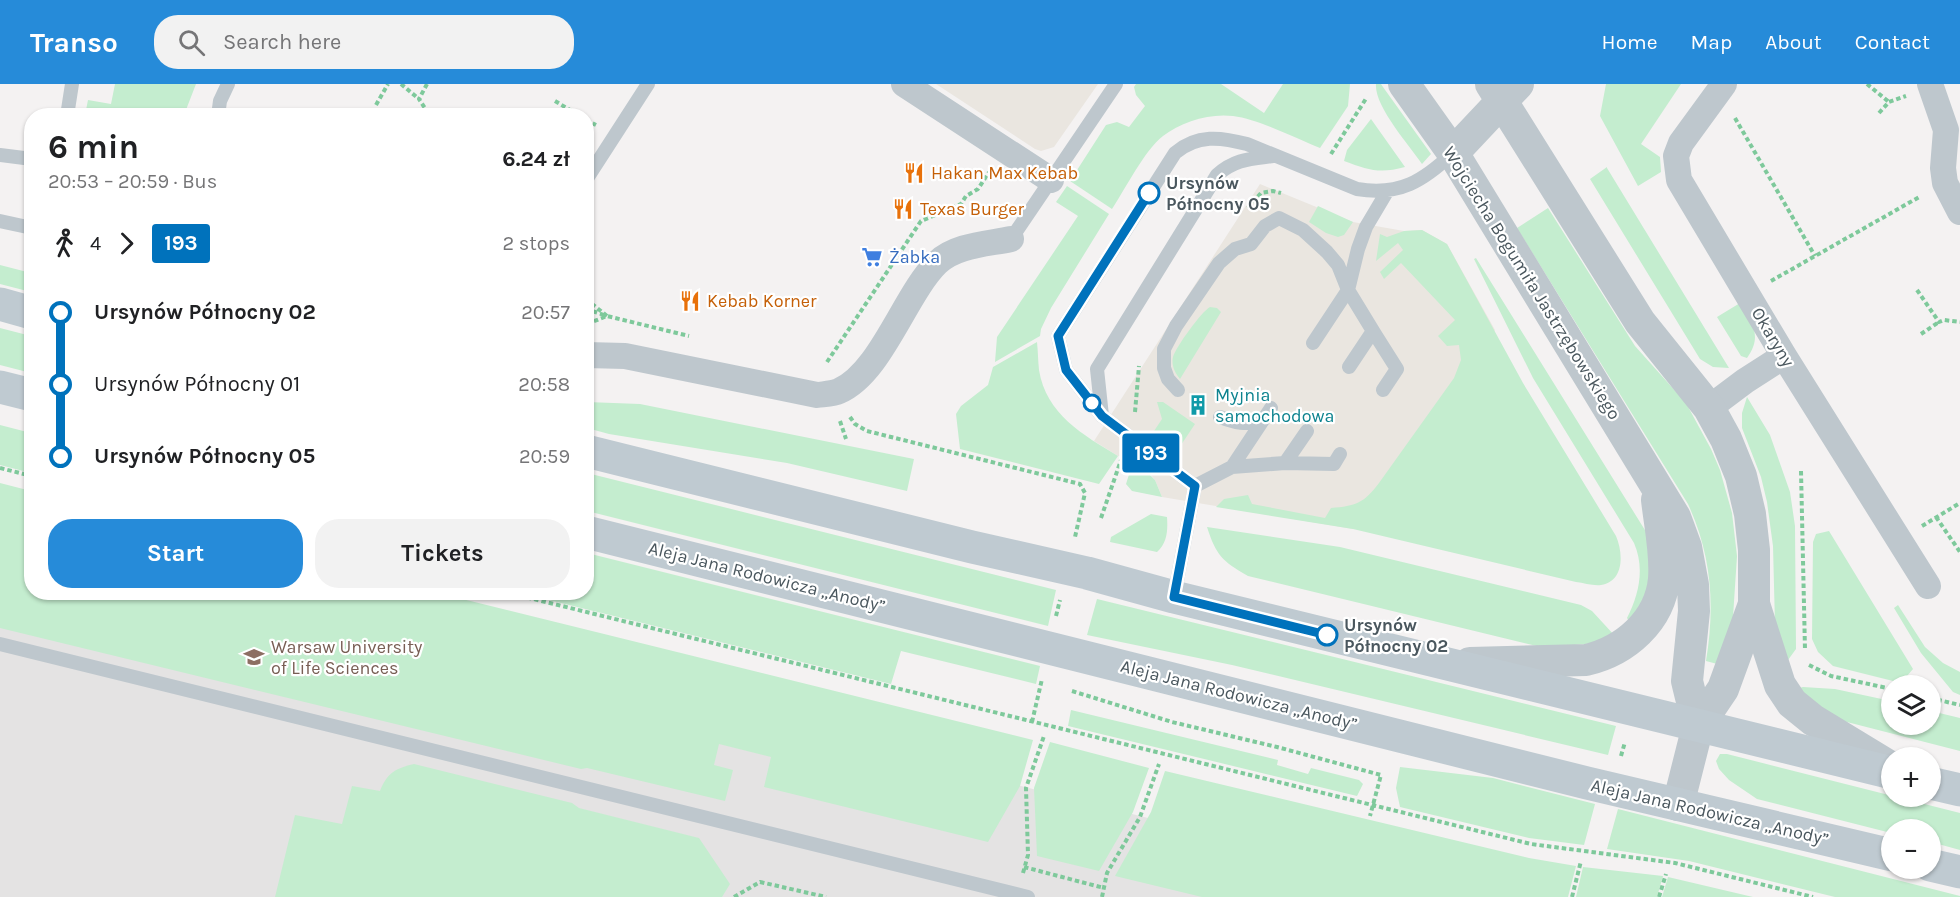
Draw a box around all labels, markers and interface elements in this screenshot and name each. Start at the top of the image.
search box [154,15,574,69]
text: Transo [30,26,118,59]
icon: search [175,26,208,59]
text: Search here [223,29,341,55]
text: Home [1602,30,1658,54]
text: Map [1691,30,1732,54]
text: About [1765,30,1822,54]
text: Contact [1855,30,1930,54]
text: 6 min [48,128,139,166]
street label: Wojciecha Bogumiła Jastrzębowskiego [1438,142,1626,424]
text: 6.24 zł [502,146,570,172]
restaurant icon: Hakan Max Kebab [902,161,926,185]
place label: Hakan Max Kebab [931,162,1078,184]
text: 20:53 – 20:59 · Bus [48,170,217,193]
place label: Ursynów Północny 05 [1166,172,1270,215]
marker: Ursynów Północny 05 [1138,182,1160,204]
restaurant icon: Texas Burger [891,197,915,221]
place label: Texas Burger [920,198,1024,220]
icon: walk [48,227,81,260]
icon: forward [110,227,143,260]
text: 193 [164,231,198,255]
text: 4 [90,232,101,255]
text: 2 stops [503,232,570,255]
supermarket icon: Żabka [860,245,884,269]
place label: Żabka [889,246,940,268]
restaurant icon: Kebab Korner [678,289,702,313]
place label: Kebab Korner [707,290,817,312]
text: Ursynów Północny 02 [94,299,316,325]
text: 20:57 [521,301,570,324]
street label: Okaryny [1747,303,1800,371]
text: Ursynów Północny 01 [94,371,300,397]
text: 20:58 [518,373,570,396]
place label: Myjnia samochodowa [1215,384,1335,427]
building icon: Myjnia samochodowa [1186,393,1210,417]
unlabelled marker [1083,394,1101,412]
line badge: 193 [1116,434,1186,472]
text: 193 [1134,441,1168,465]
text: Ursynów Północny 05 [94,443,315,469]
text: 20:59 [519,445,570,468]
button: Start [48,519,303,588]
button: Tickets [315,519,570,588]
street label: Aleja Jana Rodowicza „Anody” [646,537,888,617]
place label: Ursynów Północny 02 [1344,614,1448,657]
marker: Ursynów Północny 02 [1316,624,1338,646]
place label: Warsaw University of Life Sciences [271,636,423,679]
school or university icon: Warsaw University of Life Sciences [242,645,266,669]
street label: Aleja Jana Rodowicza „Anody” [1118,655,1360,735]
map controls [1881,675,1941,879]
button: layers [1881,675,1941,735]
button: + [1881,747,1941,807]
street label: Aleja Jana Rodowicza „Anody” [1589,774,1831,850]
button: − [1881,819,1941,879]

